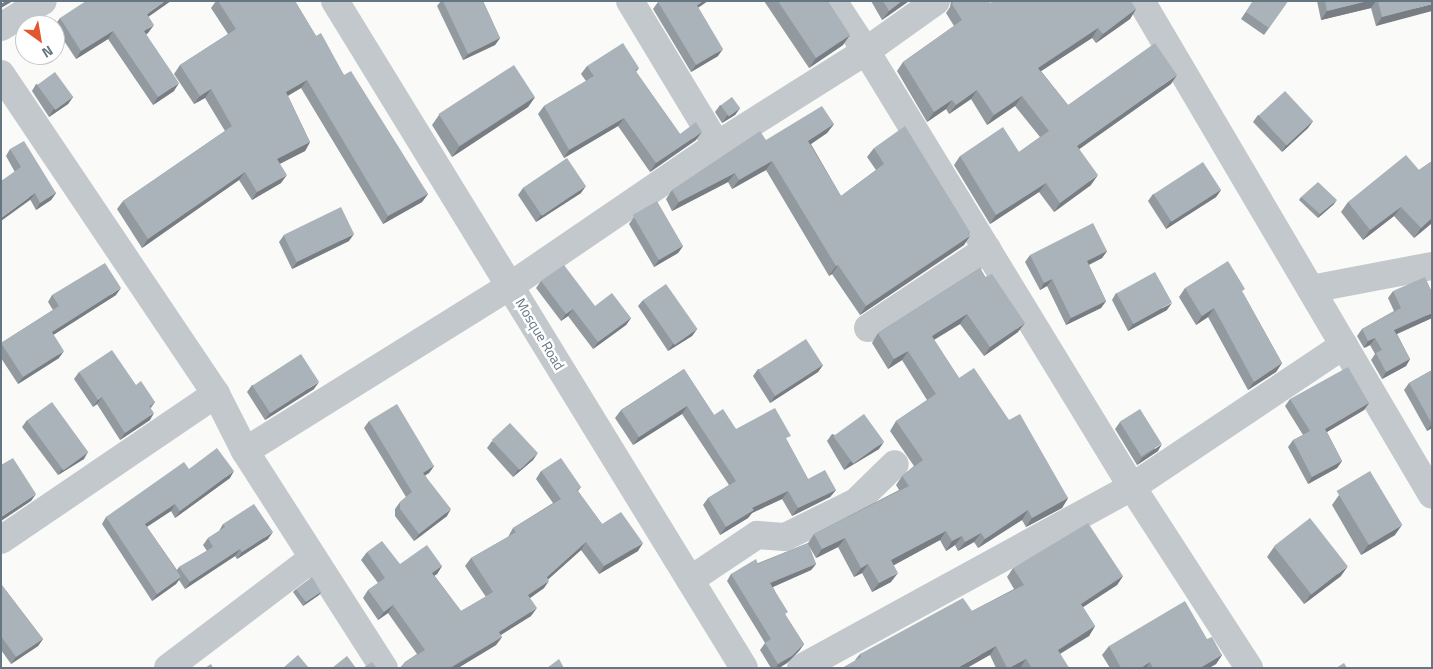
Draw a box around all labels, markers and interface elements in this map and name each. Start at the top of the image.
north arrow [15,15,65,65]
text: N [38,41,57,64]
street label: Mosque Road [512,295,568,373]

